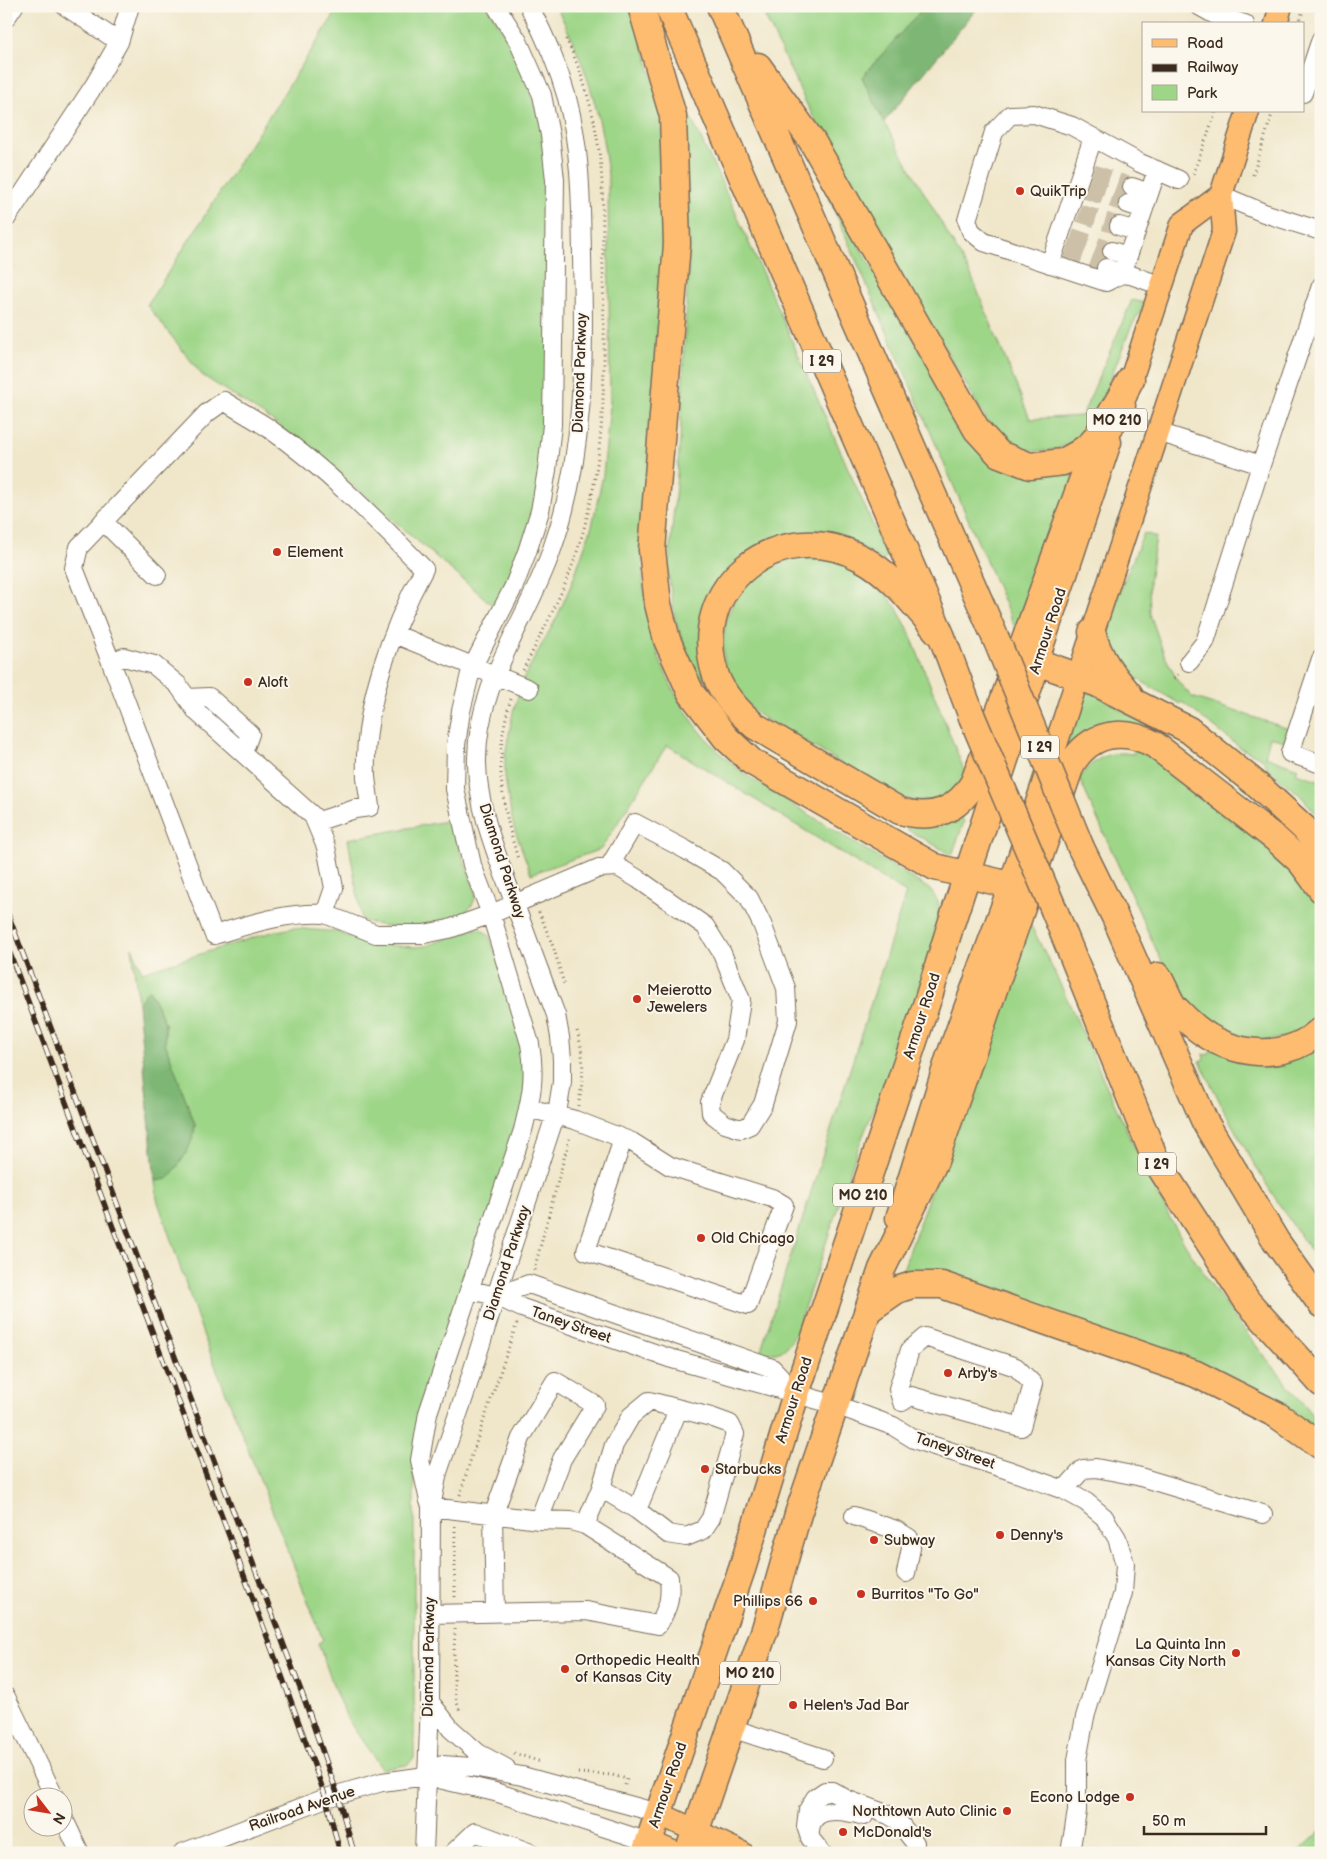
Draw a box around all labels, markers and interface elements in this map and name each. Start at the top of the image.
legend [1142,22,1304,112]
text: Road [1187,34,1223,53]
text: Railway [1187,58,1238,77]
text: Park [1187,84,1218,103]
place label: QuikTrip [1030,182,1087,201]
marker: QuikTrip [1014,185,1026,197]
street label: Diamond Parkway [568,312,592,433]
road number: I 29 [803,350,841,372]
road number: MO 210 [1087,408,1147,432]
place label: Element [287,543,344,562]
marker: Element [271,546,283,558]
street label: Armour Road [1025,586,1071,676]
place label: Aloft [258,673,289,692]
marker: Aloft [242,676,254,688]
road number: I 29 [1021,736,1059,759]
street label: Diamond Parkway [474,801,530,921]
street label: Armour Road [899,971,945,1061]
place label: Meierotto Jewelers [647,981,712,1017]
marker: Meierotto Jewelers [631,993,643,1005]
road number: I 29 [1138,1152,1176,1176]
road number: MO 210 [833,1184,893,1206]
street label: Diamond Parkway [479,1203,535,1323]
place label: Old Chicago [711,1229,794,1248]
marker: Old Chicago [695,1232,707,1244]
street label: Taney Street [528,1302,614,1348]
street label: Armour Road [771,1355,817,1445]
place label: Arby's [958,1364,998,1383]
marker: Arby's [942,1367,954,1379]
street label: Taney Street [912,1428,998,1474]
place label: Starbucks [715,1460,782,1479]
marker: Starbucks [699,1463,711,1475]
place label: Denny's [1010,1526,1064,1545]
marker: Denny's [994,1529,1006,1541]
place label: Subway [884,1531,935,1550]
marker: Subway [868,1534,880,1546]
place label: Burritos "To Go" [871,1585,979,1604]
marker: Burritos "To Go" [855,1588,867,1600]
place label: Phillips 66 [733,1592,803,1611]
marker: Phillips 66 [807,1595,819,1607]
street label: Diamond Parkway [418,1596,440,1717]
place label: La Quinta Inn Kansas City North [1105,1635,1226,1671]
marker: La Quinta Inn Kansas City North [1230,1647,1242,1659]
place label: Orthopedic Health of Kansas City [575,1651,700,1687]
road number: MO 210 [720,1662,780,1685]
marker: Orthopedic Health of Kansas City [559,1663,571,1675]
place label: Helen's Jad Bar [803,1696,910,1715]
marker: Helen's Jad Bar [787,1699,799,1711]
street label: Armour Road [644,1740,692,1830]
street label: Railroad Avenue [246,1782,358,1836]
north arrow [22,1786,72,1836]
place label: Econo Lodge [1030,1788,1120,1807]
marker: Econo Lodge [1124,1791,1136,1803]
place label: Northtown Auto Clinic [852,1802,997,1821]
scale bar [1144,1804,1267,1836]
marker: Northtown Auto Clinic [1001,1805,1013,1817]
text: N [49,1810,69,1827]
text: 50 m [1152,1812,1186,1831]
place label: McDonald's [853,1823,932,1842]
marker: McDonald's [837,1826,849,1838]

